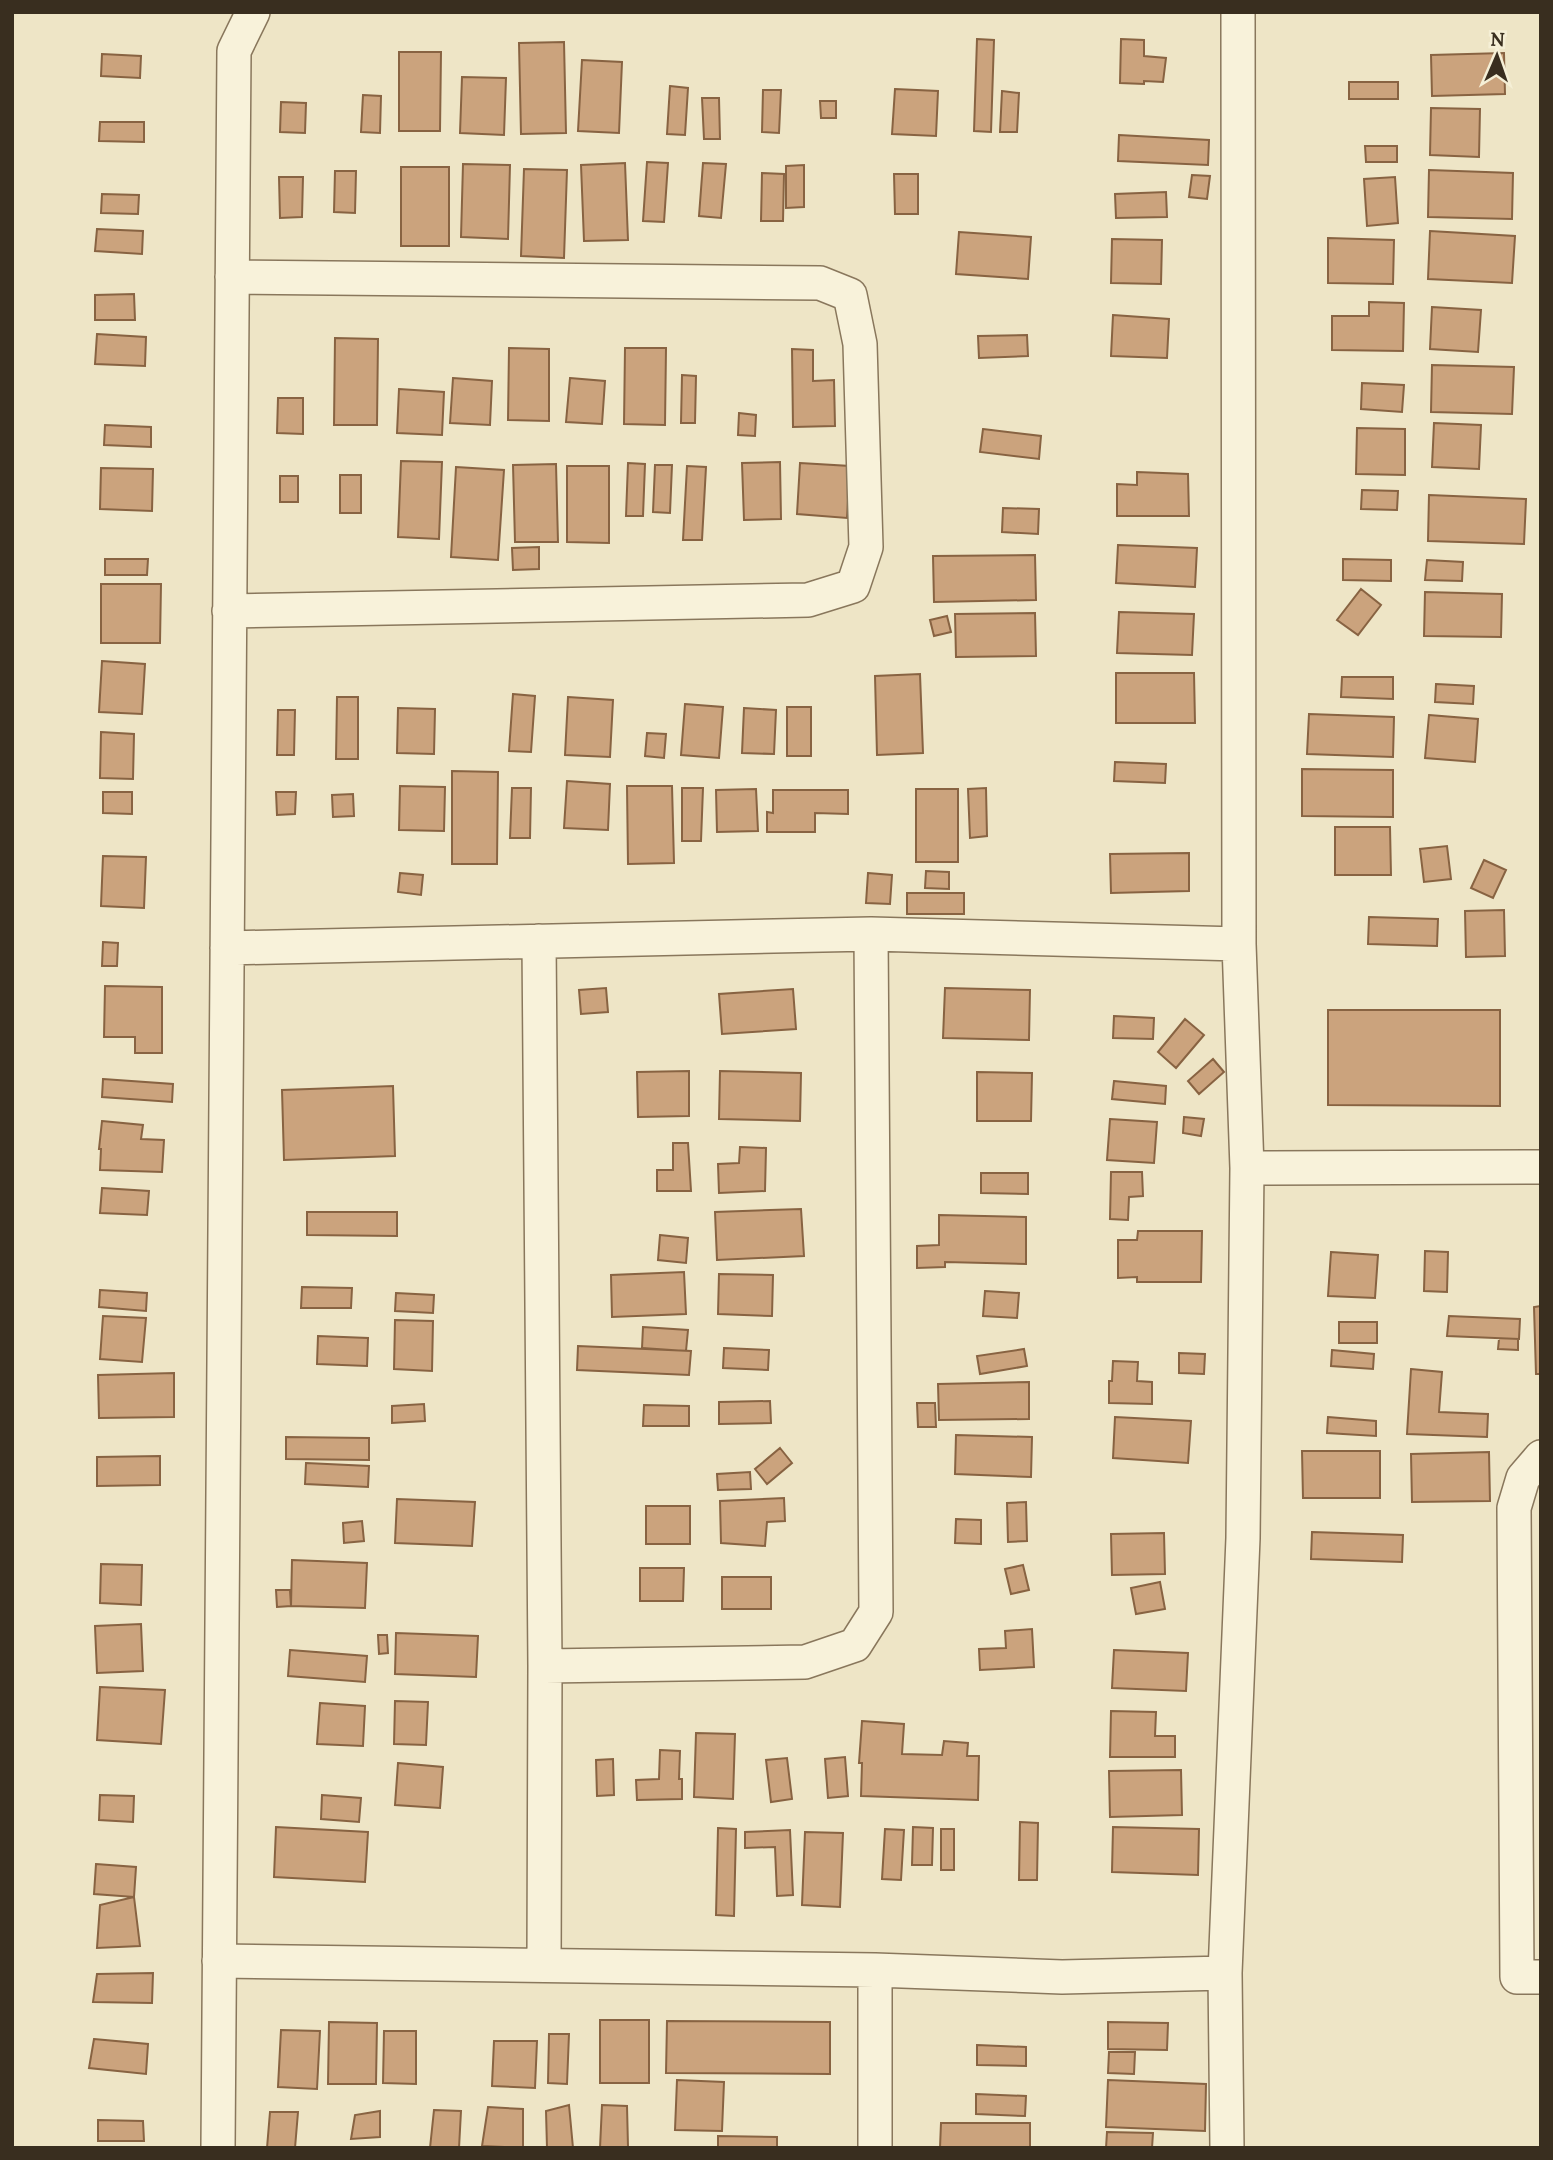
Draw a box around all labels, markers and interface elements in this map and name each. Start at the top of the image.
north arrow [1462,21,1532,91]
text: N [1490,27,1506,51]

